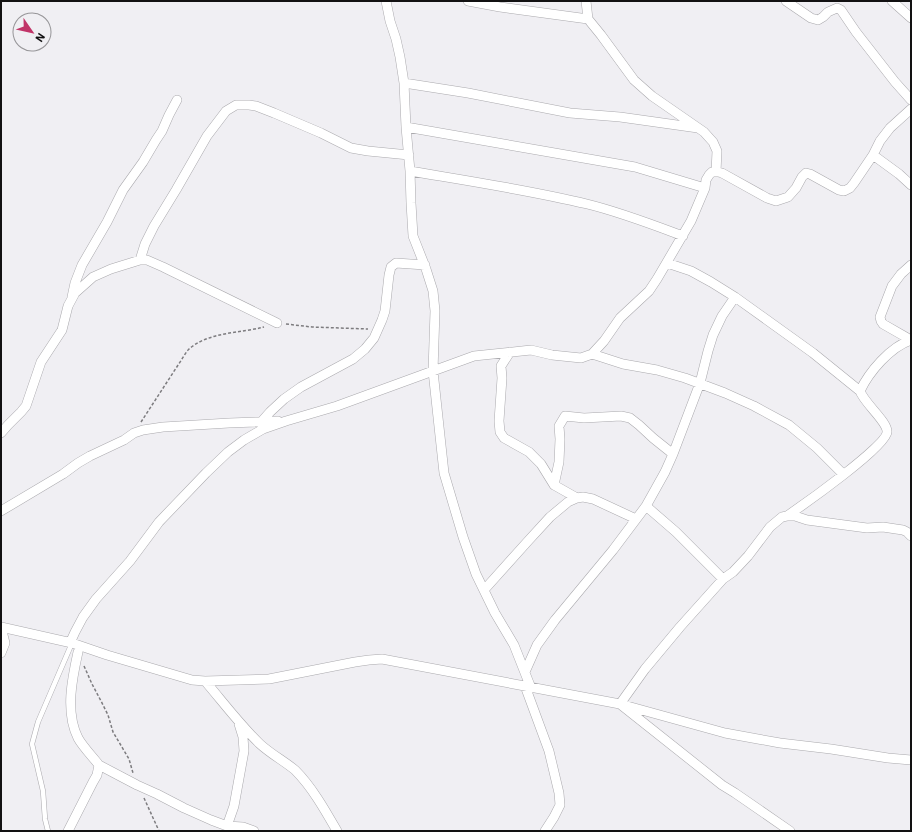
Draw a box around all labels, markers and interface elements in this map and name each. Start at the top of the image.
north arrow [12,12,52,52]
text: N [32,30,48,45]

